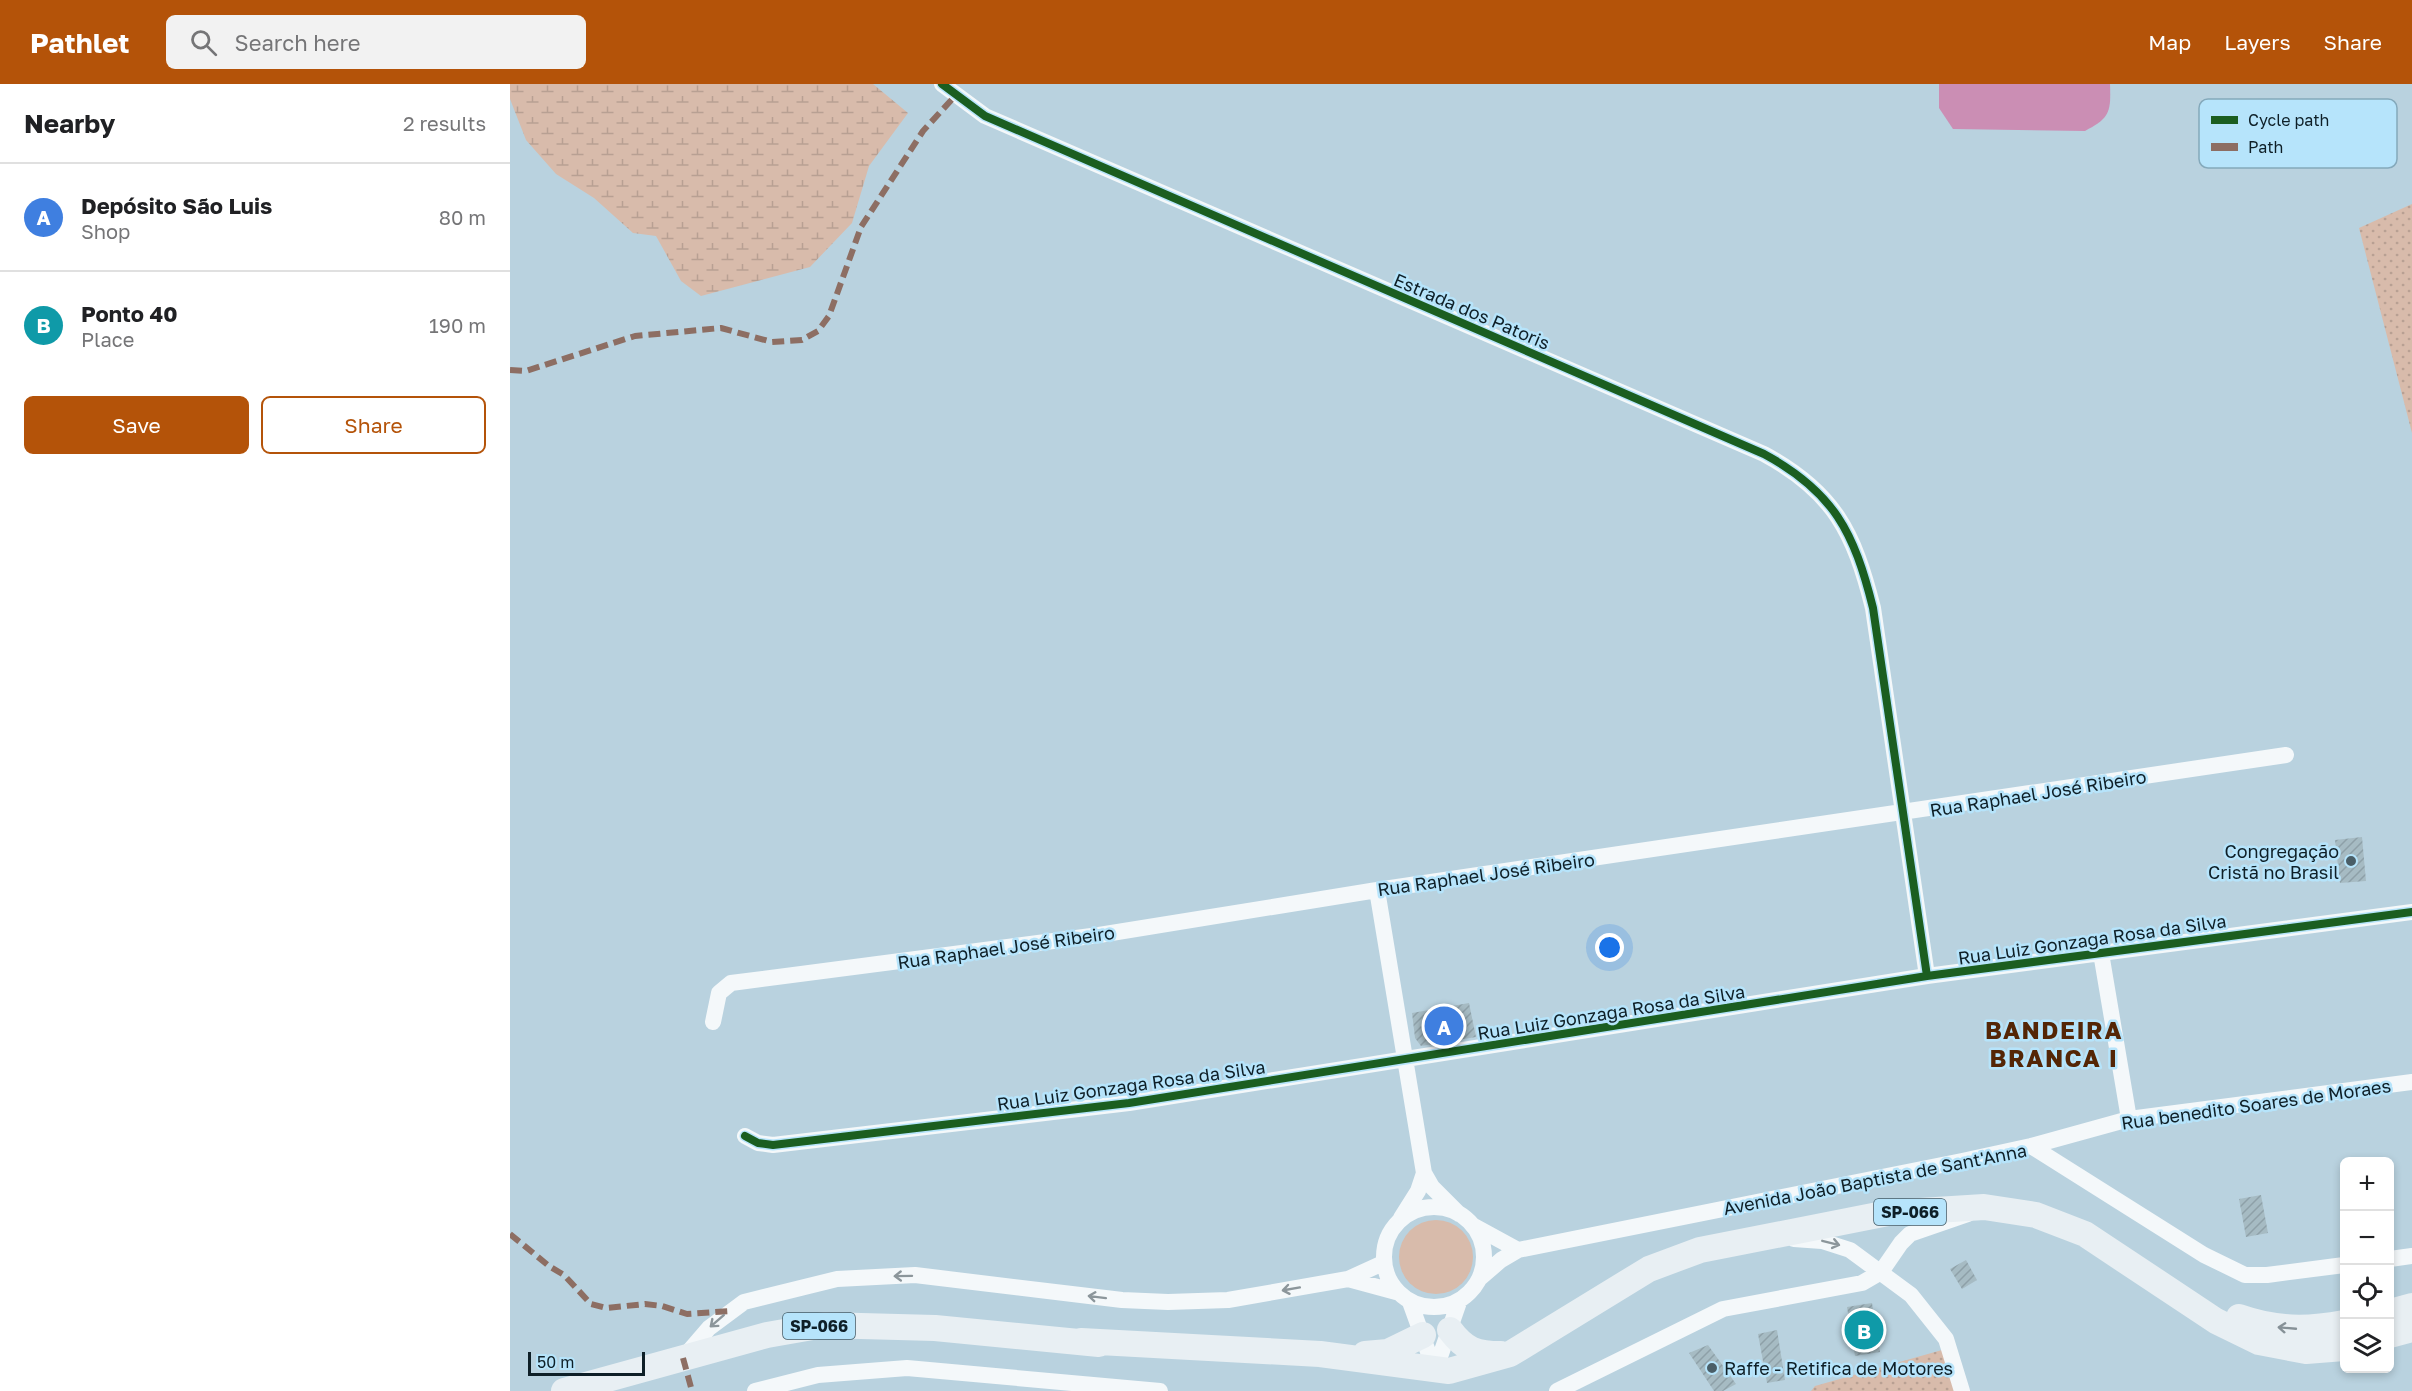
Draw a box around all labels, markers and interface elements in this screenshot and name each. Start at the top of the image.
search box [166,15,586,69]
text: Pathlet [30,26,130,59]
icon: search [187,26,220,59]
text: Search here [235,29,361,56]
text: Map [2148,29,2191,55]
text: Layers [2224,29,2291,55]
text: Share [2324,29,2382,55]
legend [2199,99,2397,168]
text: Nearby [24,108,115,139]
text: Cycle path [2248,110,2329,130]
text: 2 results [403,111,486,135]
text: Path [2248,137,2283,157]
text: Depósito São Luis [81,192,272,219]
text: A [36,205,51,229]
text: 80 m [439,205,486,229]
text: Shop [81,219,130,243]
street label: Estrada dos Patoris [1391,268,1553,354]
text: Ponto 40 [81,300,178,327]
text: B [36,313,51,337]
text: 190 m [429,313,486,337]
text: Place [81,327,134,351]
button: Save [24,396,249,454]
button: Share [261,396,486,454]
street label: Rua Raphael José Ribeiro [1928,765,2148,821]
place label: Congregação Cristã no Brasil [2208,840,2339,883]
street label: Rua Raphael José Ribeiro [1376,848,1596,900]
marker: Congregação Cristã no Brasil [2344,854,2358,868]
street label: Rua Luiz Gonzaga Rosa da Silva [1956,909,2228,969]
street label: Rua Raphael José Ribeiro [896,921,1116,973]
your location [1595,933,1624,962]
street label: Rua Luiz Gonzaga Rosa da Silva [1476,980,1746,1044]
pin: A [1424,1004,1464,1048]
district label: BANDEIRA BRANCA I [1985,1015,2123,1072]
street label: Rua Luiz Gonzaga Rosa da Silva [995,1055,1267,1115]
street label: Rua benedito Soares de Moraes [2120,1074,2392,1134]
street label: Avenida João Baptista de Sant'Anna [1721,1139,2029,1219]
map controls [2340,1157,2394,1373]
button: + [2340,1157,2394,1211]
road number: SP-066 [1874,1199,1946,1225]
button: − [2340,1211,2394,1265]
one-way arrow [1821,1238,1840,1250]
button: locate [2340,1265,2394,1319]
one-way arrow [894,1270,914,1281]
one-way arrow [1281,1284,1301,1295]
one-way arrow [1087,1292,1107,1303]
pin: B [1844,1308,1884,1352]
road number: SP-066 [783,1313,855,1339]
one-way arrow [710,1314,725,1328]
button: layers [2340,1319,2394,1373]
one-way arrow [2277,1322,2297,1333]
scale bar [528,1349,645,1376]
text: 50 m [537,1352,574,1372]
place label: Raffe - Retifica de Motores [1724,1357,1953,1379]
marker: Raffe - Retifica de Motores [1705,1361,1719,1375]

